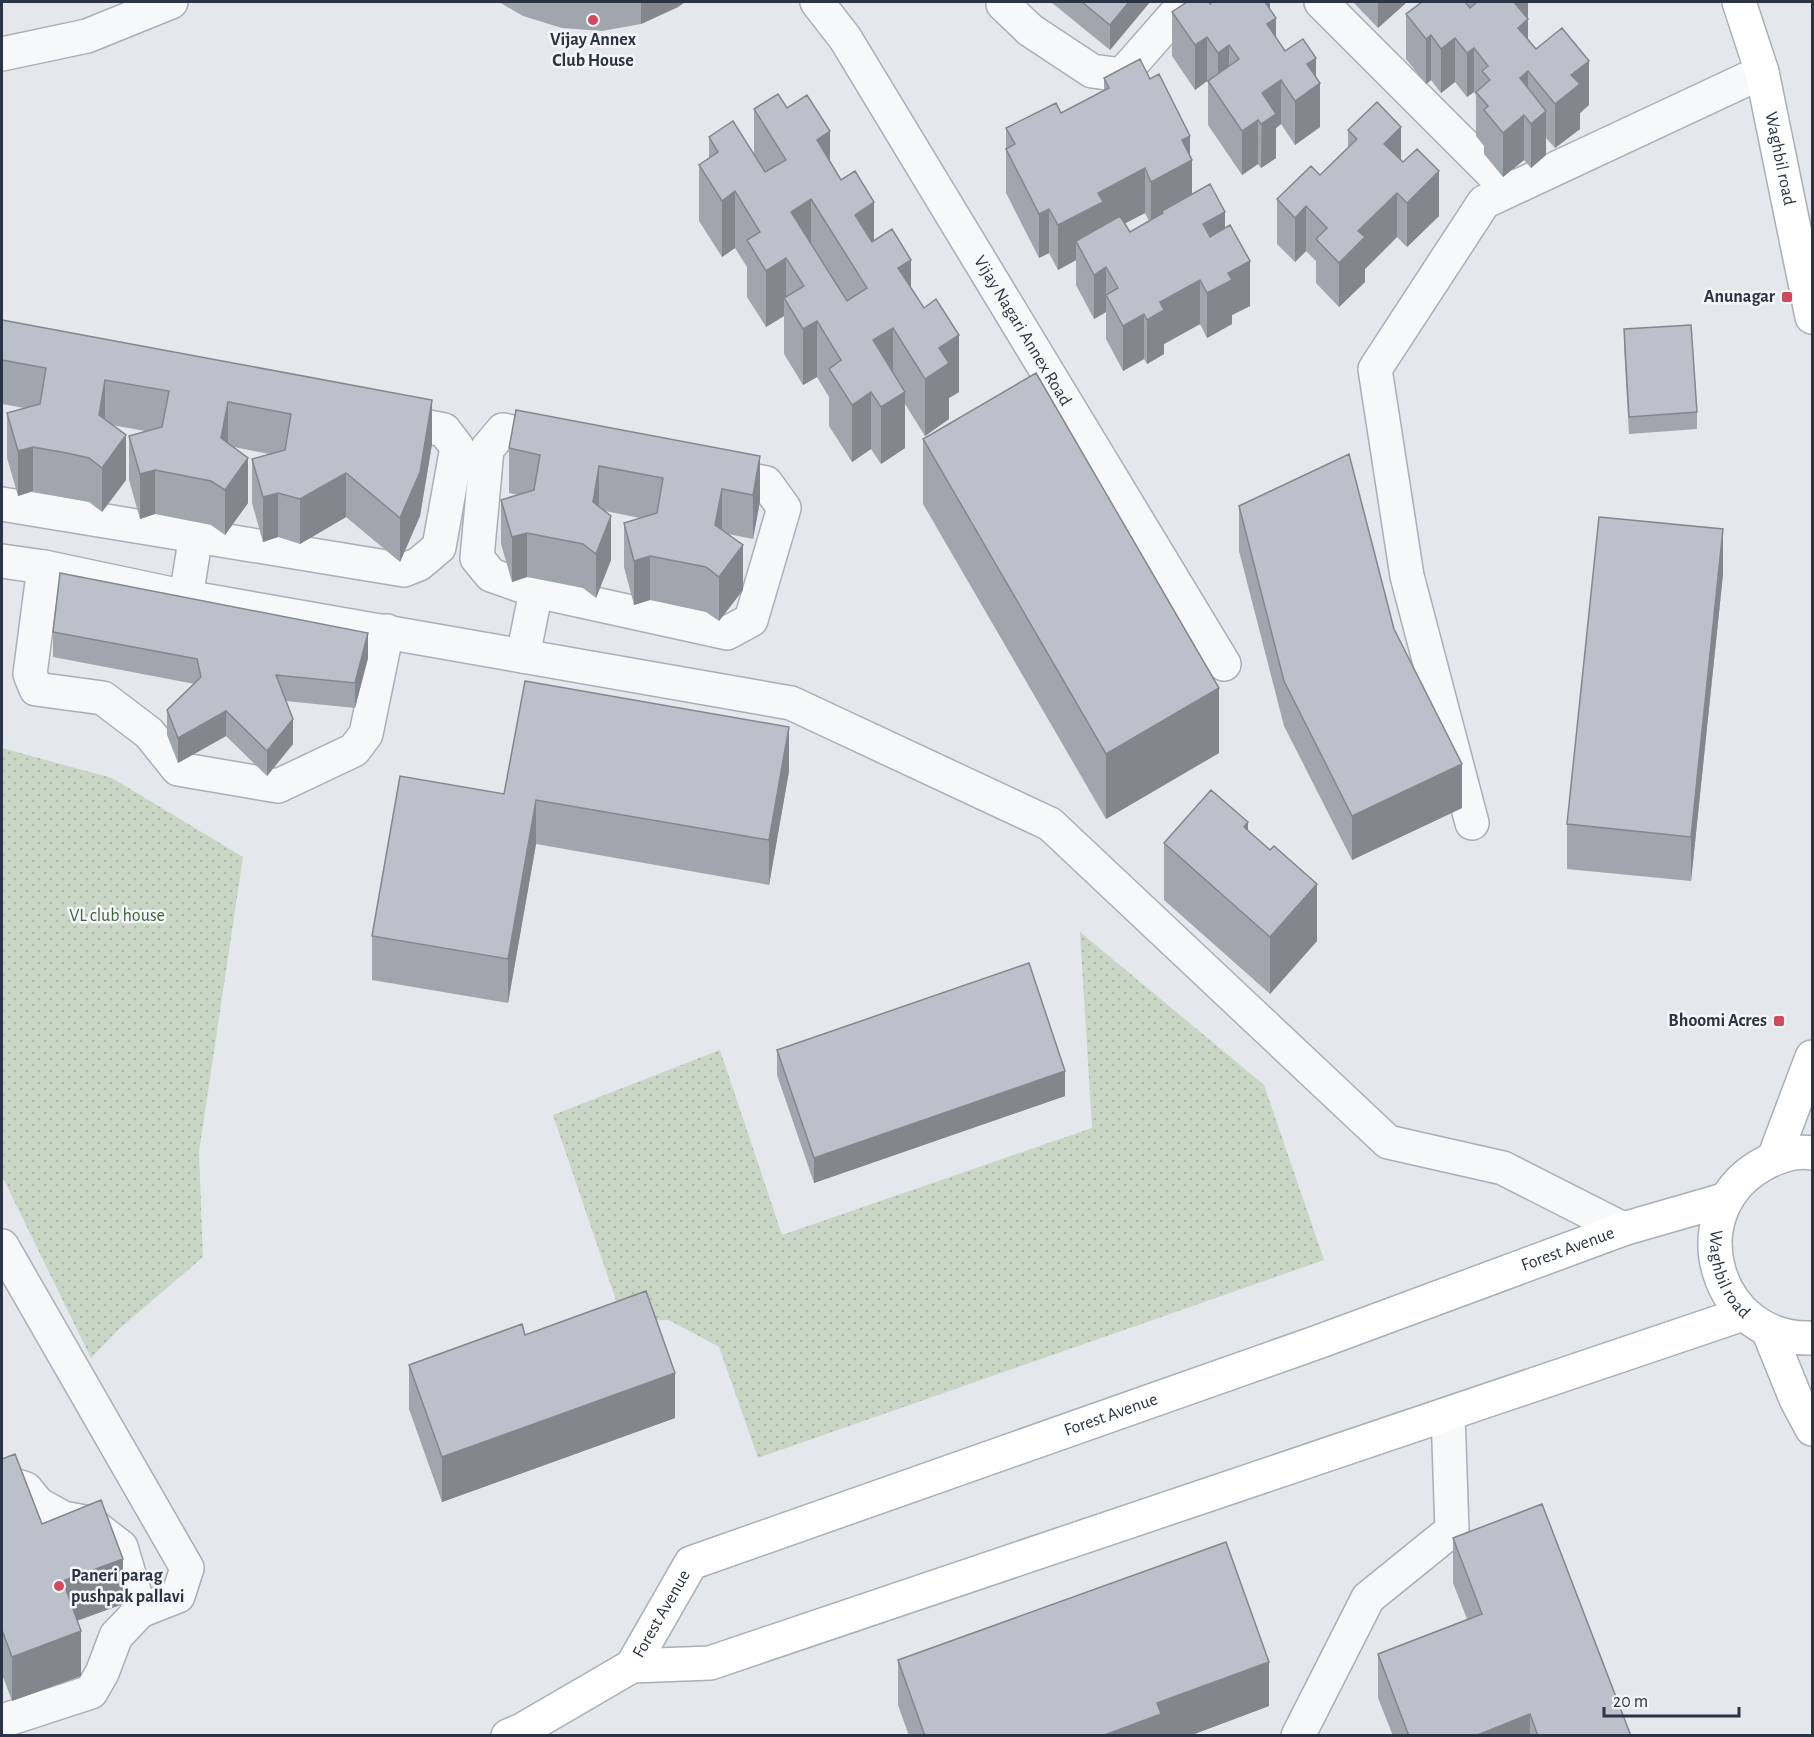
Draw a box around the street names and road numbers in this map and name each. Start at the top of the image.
street label: Waghbil road [1761,110,1798,207]
street label: Vijay Nagari Annex Road [970,253,1075,409]
street label: Forest Avenue [1519,1224,1617,1275]
street label: Waghbil road [1706,1229,1753,1322]
street label: Forest Avenue [1062,1390,1160,1440]
street label: Forest Avenue [630,1567,694,1661]

